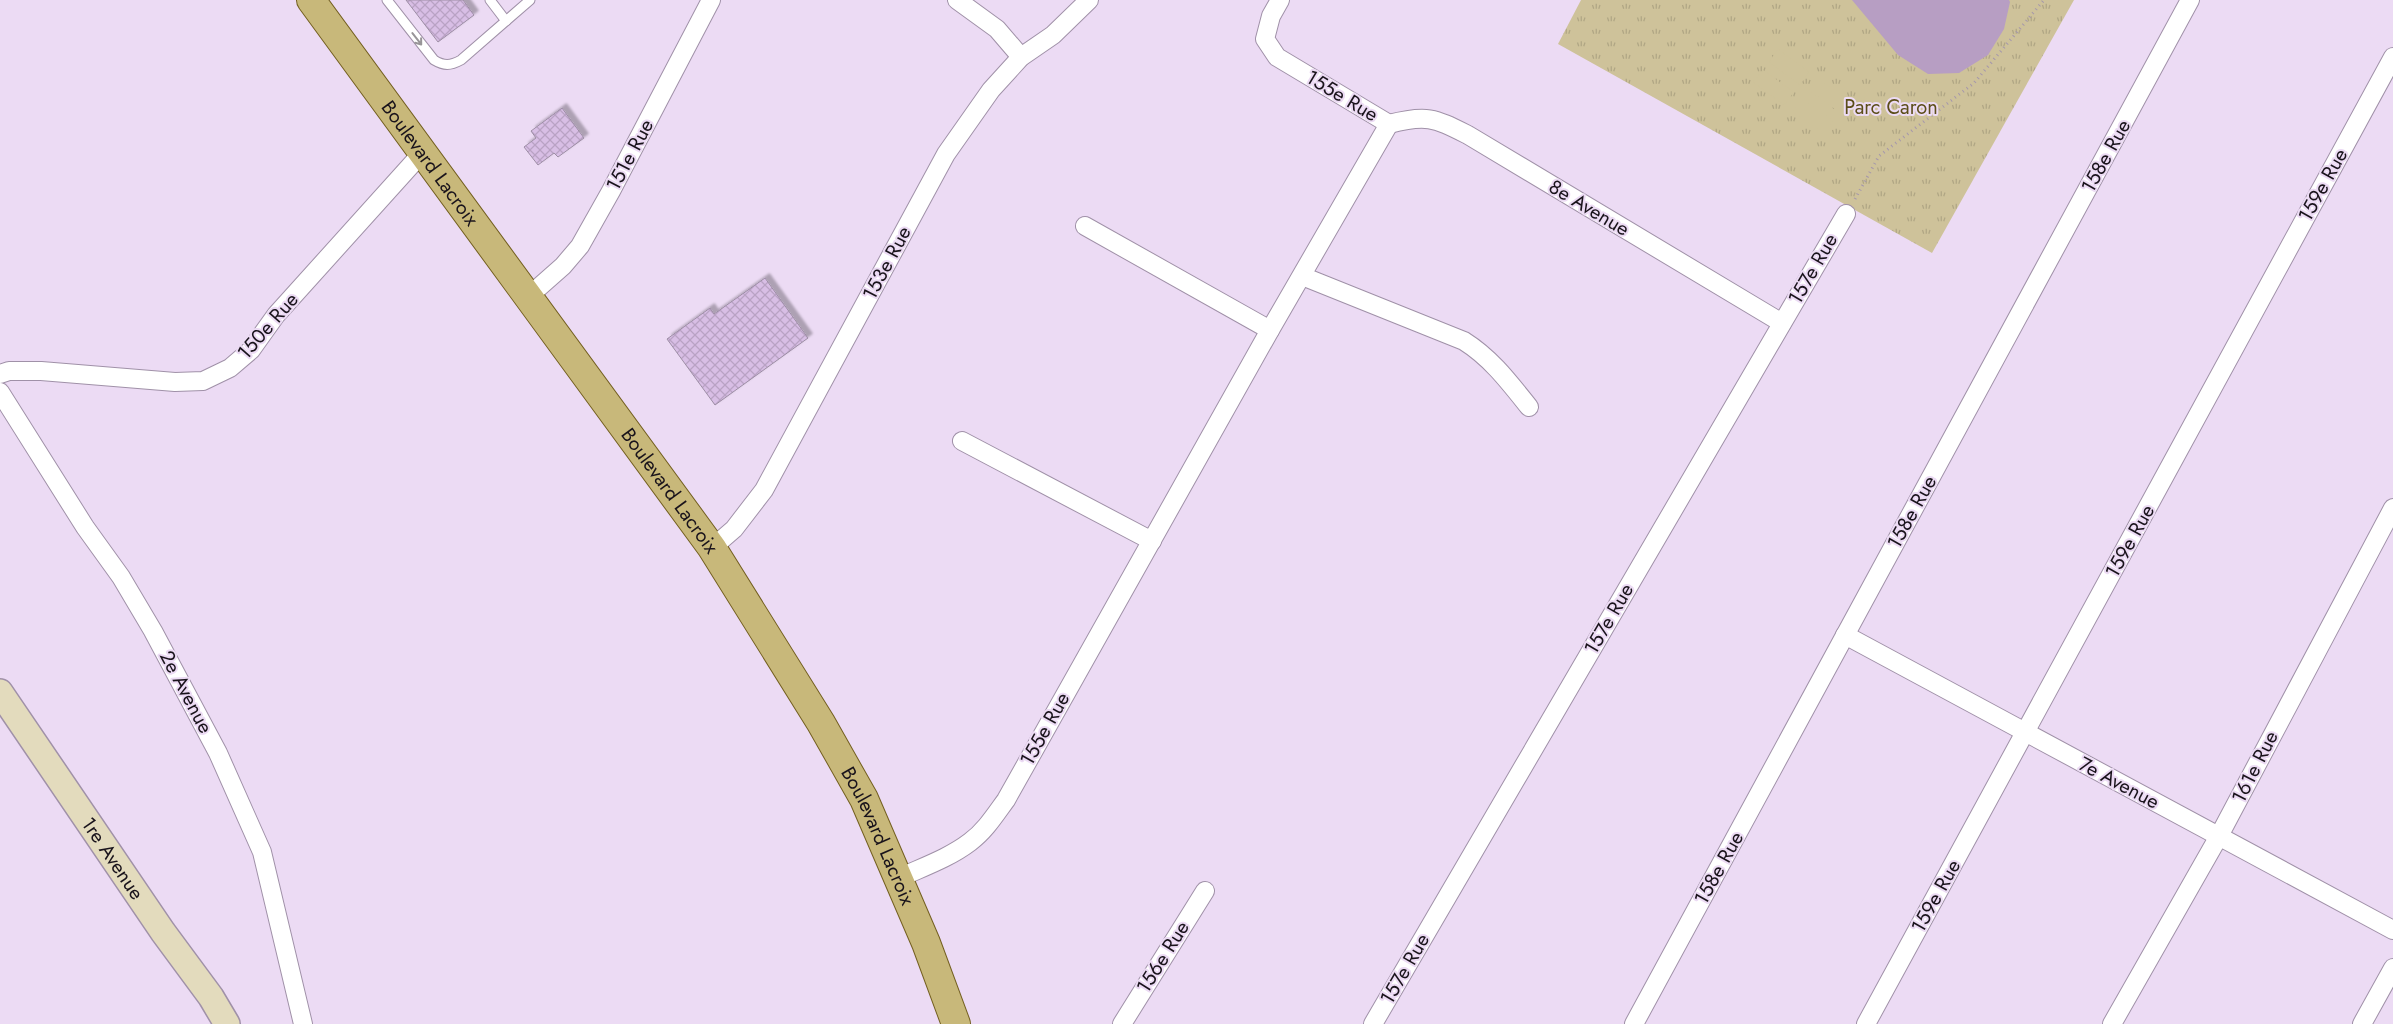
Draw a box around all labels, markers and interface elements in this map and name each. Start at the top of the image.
one-way arrow [411,32,422,45]
street label: 155e Rue [1300,63,1384,129]
park label: Parc Caron [1844,93,1938,122]
street label: Boulevard Lacroix [375,94,486,232]
street label: 151e Rue [599,114,661,196]
street label: 158e Rue [2074,114,2138,198]
street label: 159e Rue [2291,143,2355,227]
street label: 8e Avenue [1543,173,1635,243]
street label: 153e Rue [856,221,918,305]
street label: 157e Rue [1781,228,1845,310]
street label: 150e Rue [231,286,305,366]
street label: Boulevard Lacroix [614,422,726,560]
street label: 158e Rue [1880,470,1944,554]
street label: 159e Rue [2098,499,2162,583]
street label: 157e Rue [1577,578,1641,660]
street label: 2e Avenue [152,645,220,739]
street label: 155e Rue [1013,687,1077,771]
street label: 161e Rue [2224,726,2286,808]
street label: 7e Avenue [2074,750,2164,816]
street label: Boulevard Lacroix [834,761,923,910]
street label: 1re Avenue [74,811,151,905]
street label: 158e Rue [1687,826,1751,910]
street label: 159e Rue [1904,854,1968,938]
street label: 156e Rue [1129,915,1197,999]
street label: 157e Rue [1373,928,1437,1010]

